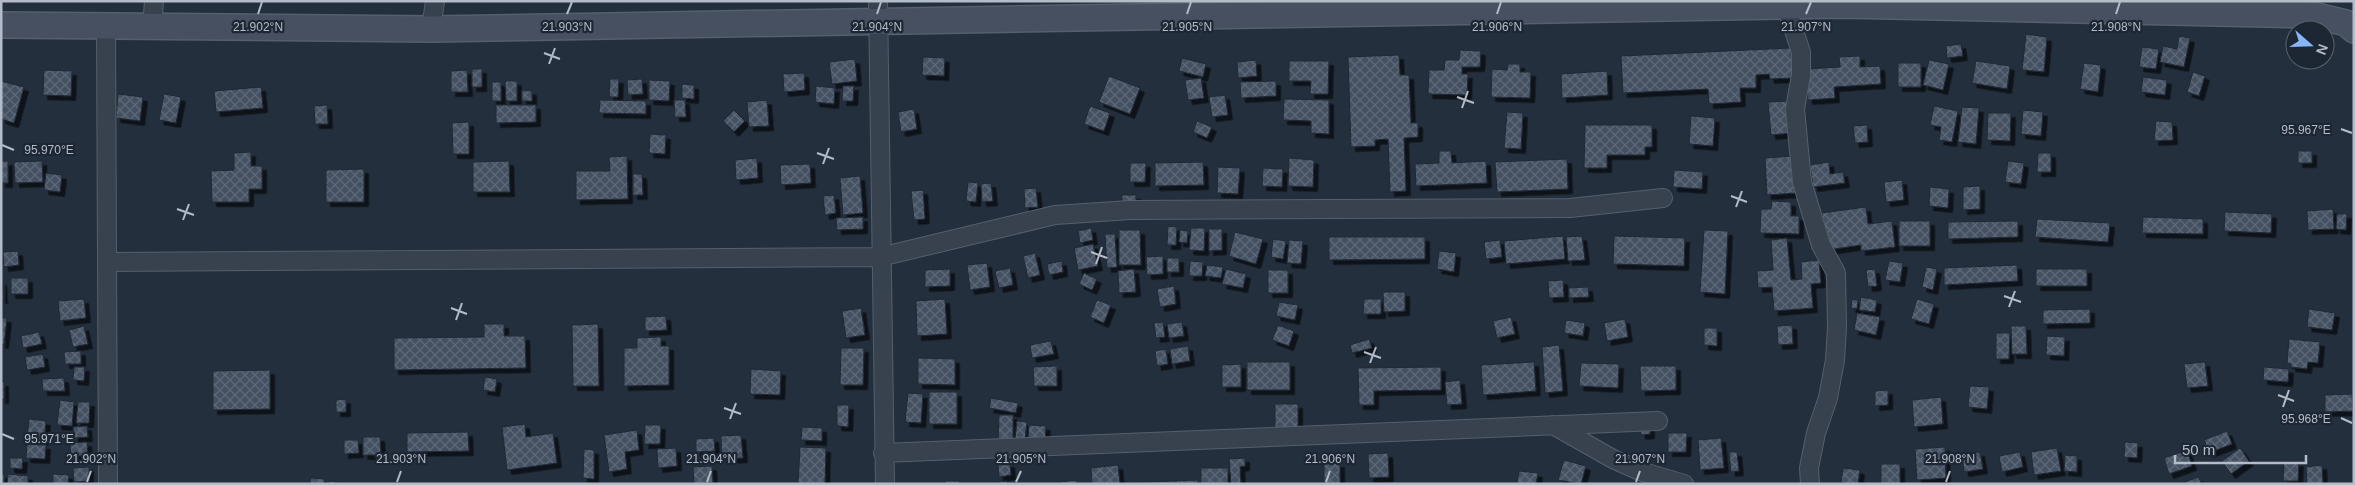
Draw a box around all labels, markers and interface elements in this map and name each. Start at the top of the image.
text: 21.902°N [233,20,283,34]
text: 21.903°N [542,20,592,34]
text: 21.904°N [852,20,902,34]
text: 21.905°N [1162,20,1212,34]
text: 21.906°N [1472,20,1522,34]
text: 21.907°N [1781,20,1831,34]
text: 21.908°N [2091,20,2141,34]
north arrow [2285,20,2335,70]
text: N [2313,42,2331,57]
text: 95.967°E [2281,123,2331,137]
text: 95.970°E [24,143,74,157]
text: 95.968°E [2281,412,2331,426]
text: 95.971°E [24,432,74,446]
scale bar [2175,432,2306,464]
text: 50 m [2182,441,2215,458]
text: 21.902°N [66,452,116,466]
text: 21.903°N [376,452,426,466]
text: 21.904°N [686,452,736,466]
text: 21.905°N [996,452,1046,466]
text: 21.906°N [1305,452,1355,466]
text: 21.907°N [1615,452,1665,466]
text: 21.908°N [1925,452,1975,466]

